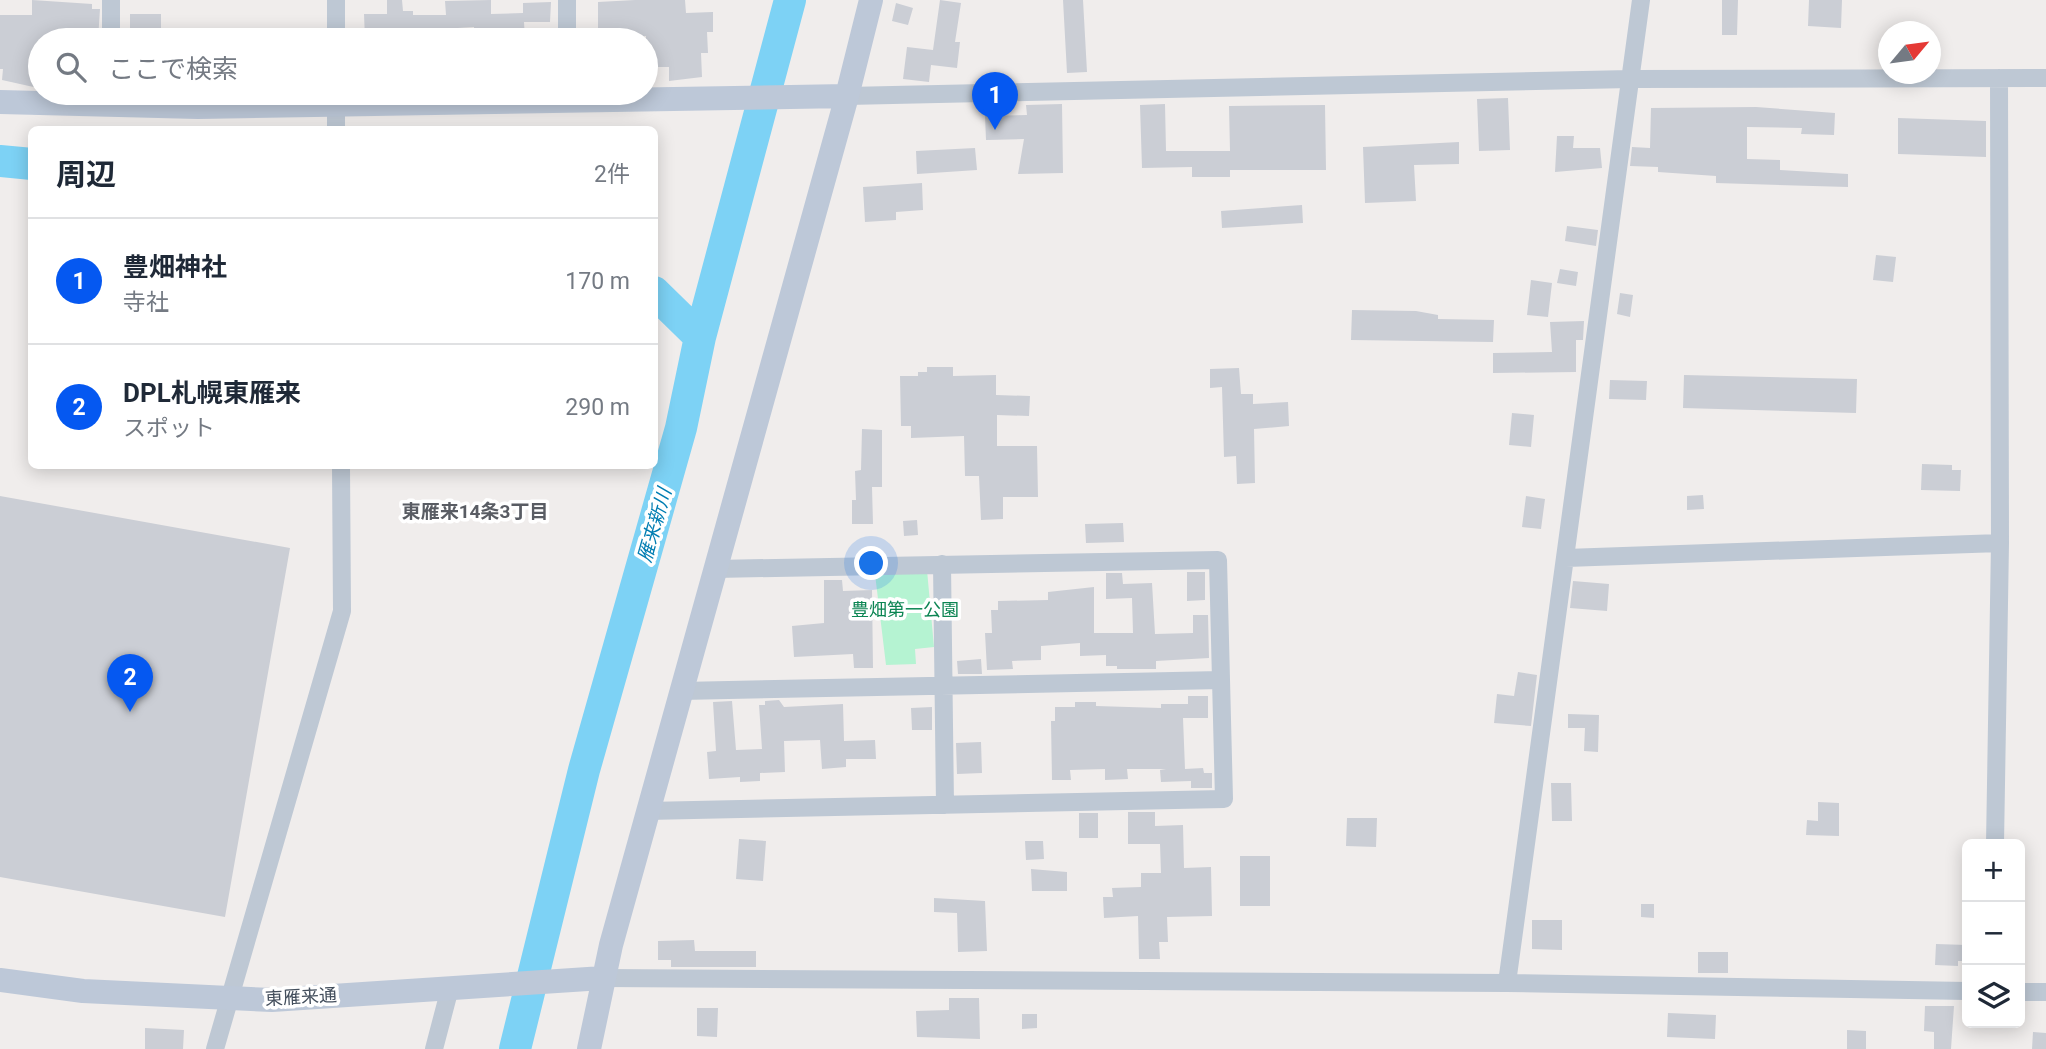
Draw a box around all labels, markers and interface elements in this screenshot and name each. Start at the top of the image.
north arrow [1878,21,1941,84]
search box [28,28,658,105]
icon: search [52,48,90,86]
text: ここで検索 [108,54,238,84]
pin: 1 [972,72,1018,130]
text: 周辺 [56,157,116,192]
text: 2件 [594,161,630,188]
text: 豊畑神社 [123,252,227,282]
text: 1 [72,268,86,295]
text: 170 m [565,268,630,295]
text: 寺社 [123,289,169,316]
text: DPL札幌東雁来 [123,378,301,408]
text: 2 [72,394,86,421]
text: 290 m [565,394,630,421]
text: スポット [123,415,215,442]
water label: 雁来新川 [633,484,677,565]
district label: 東雁来14条3丁目 [402,500,548,523]
your location [854,546,888,580]
park label: 豊畑第一公園 [851,599,959,620]
pin: 2 [107,654,153,712]
map controls [1962,839,2025,1028]
button: + [1962,839,2025,902]
button: − [1962,902,2025,965]
button: layers [1962,965,2025,1028]
street label: 東雁来通 [264,984,337,1009]

